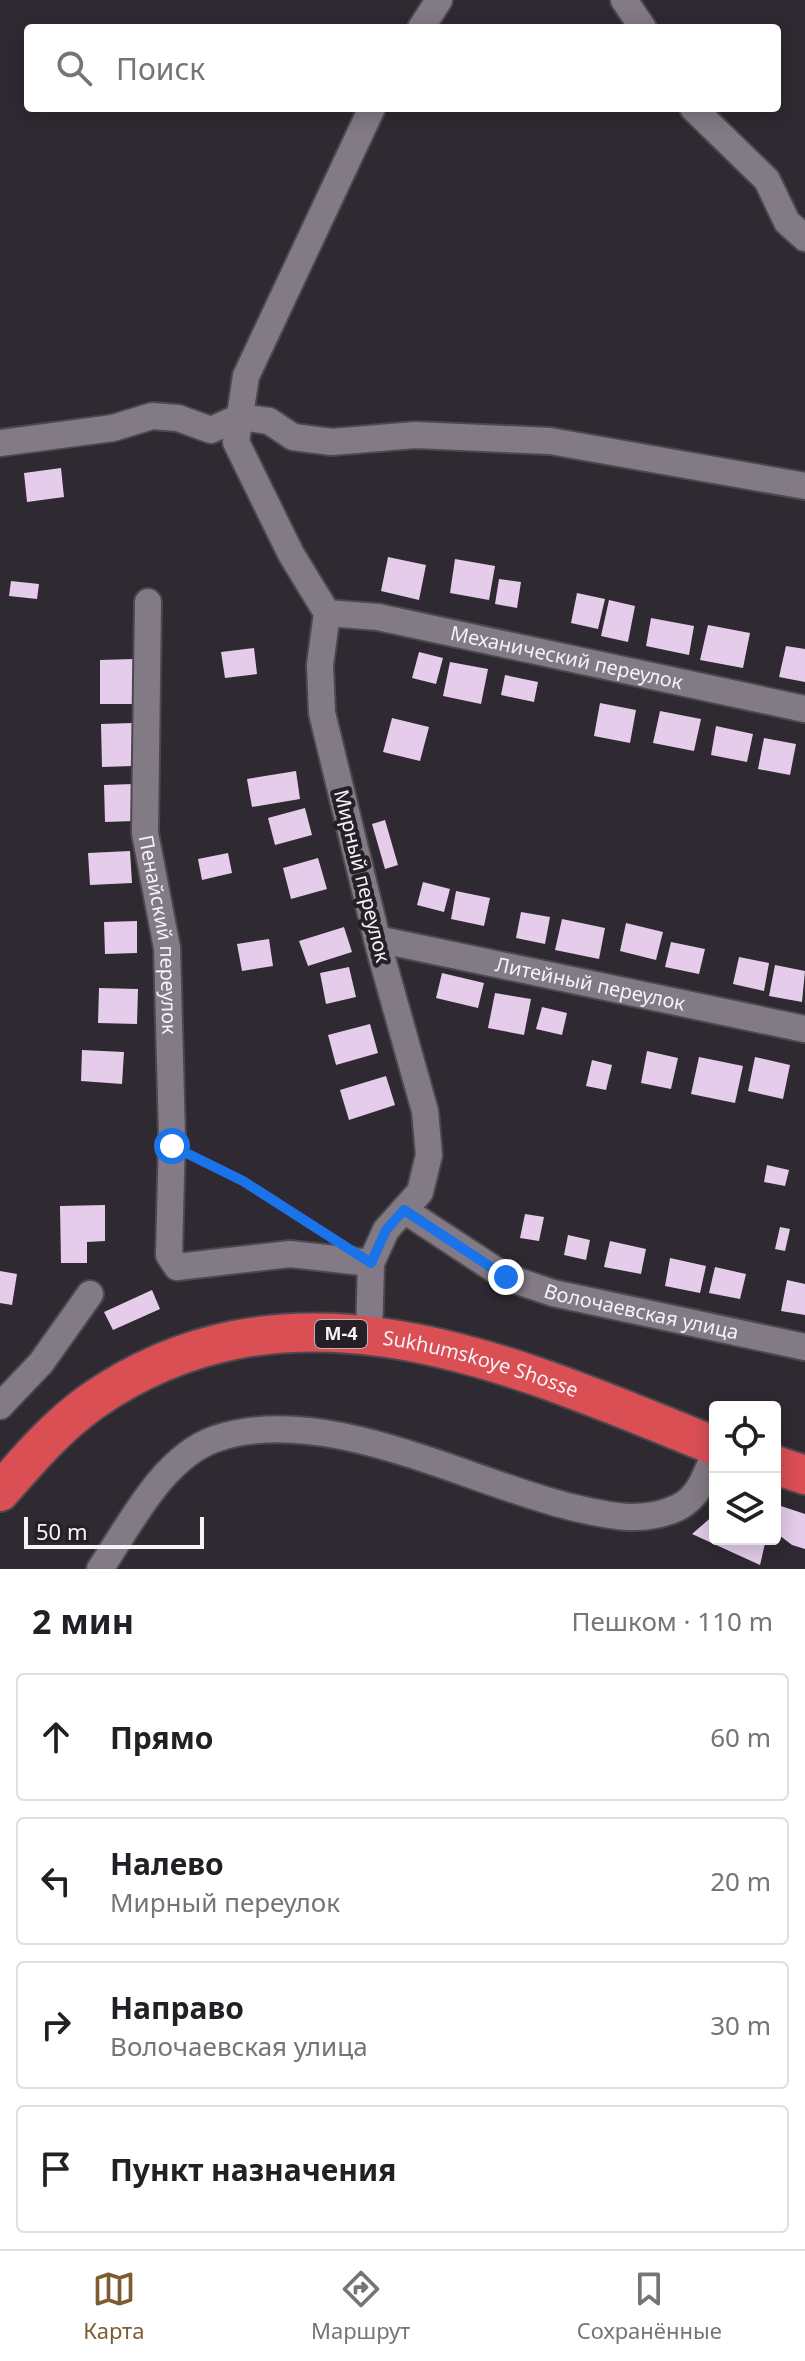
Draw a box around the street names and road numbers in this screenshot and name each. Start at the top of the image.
street label: Механический переулок [448,619,686,695]
street label: Мирный переулок [328,787,397,965]
street label: Пенайский переулок [133,833,183,1035]
street label: Литейный переулок [493,950,688,1017]
street label: Волочаевская улица [540,1277,741,1345]
road number: М-4 [315,1320,367,1348]
street label: Sukhumskoye Shosse [381,1324,582,1403]

